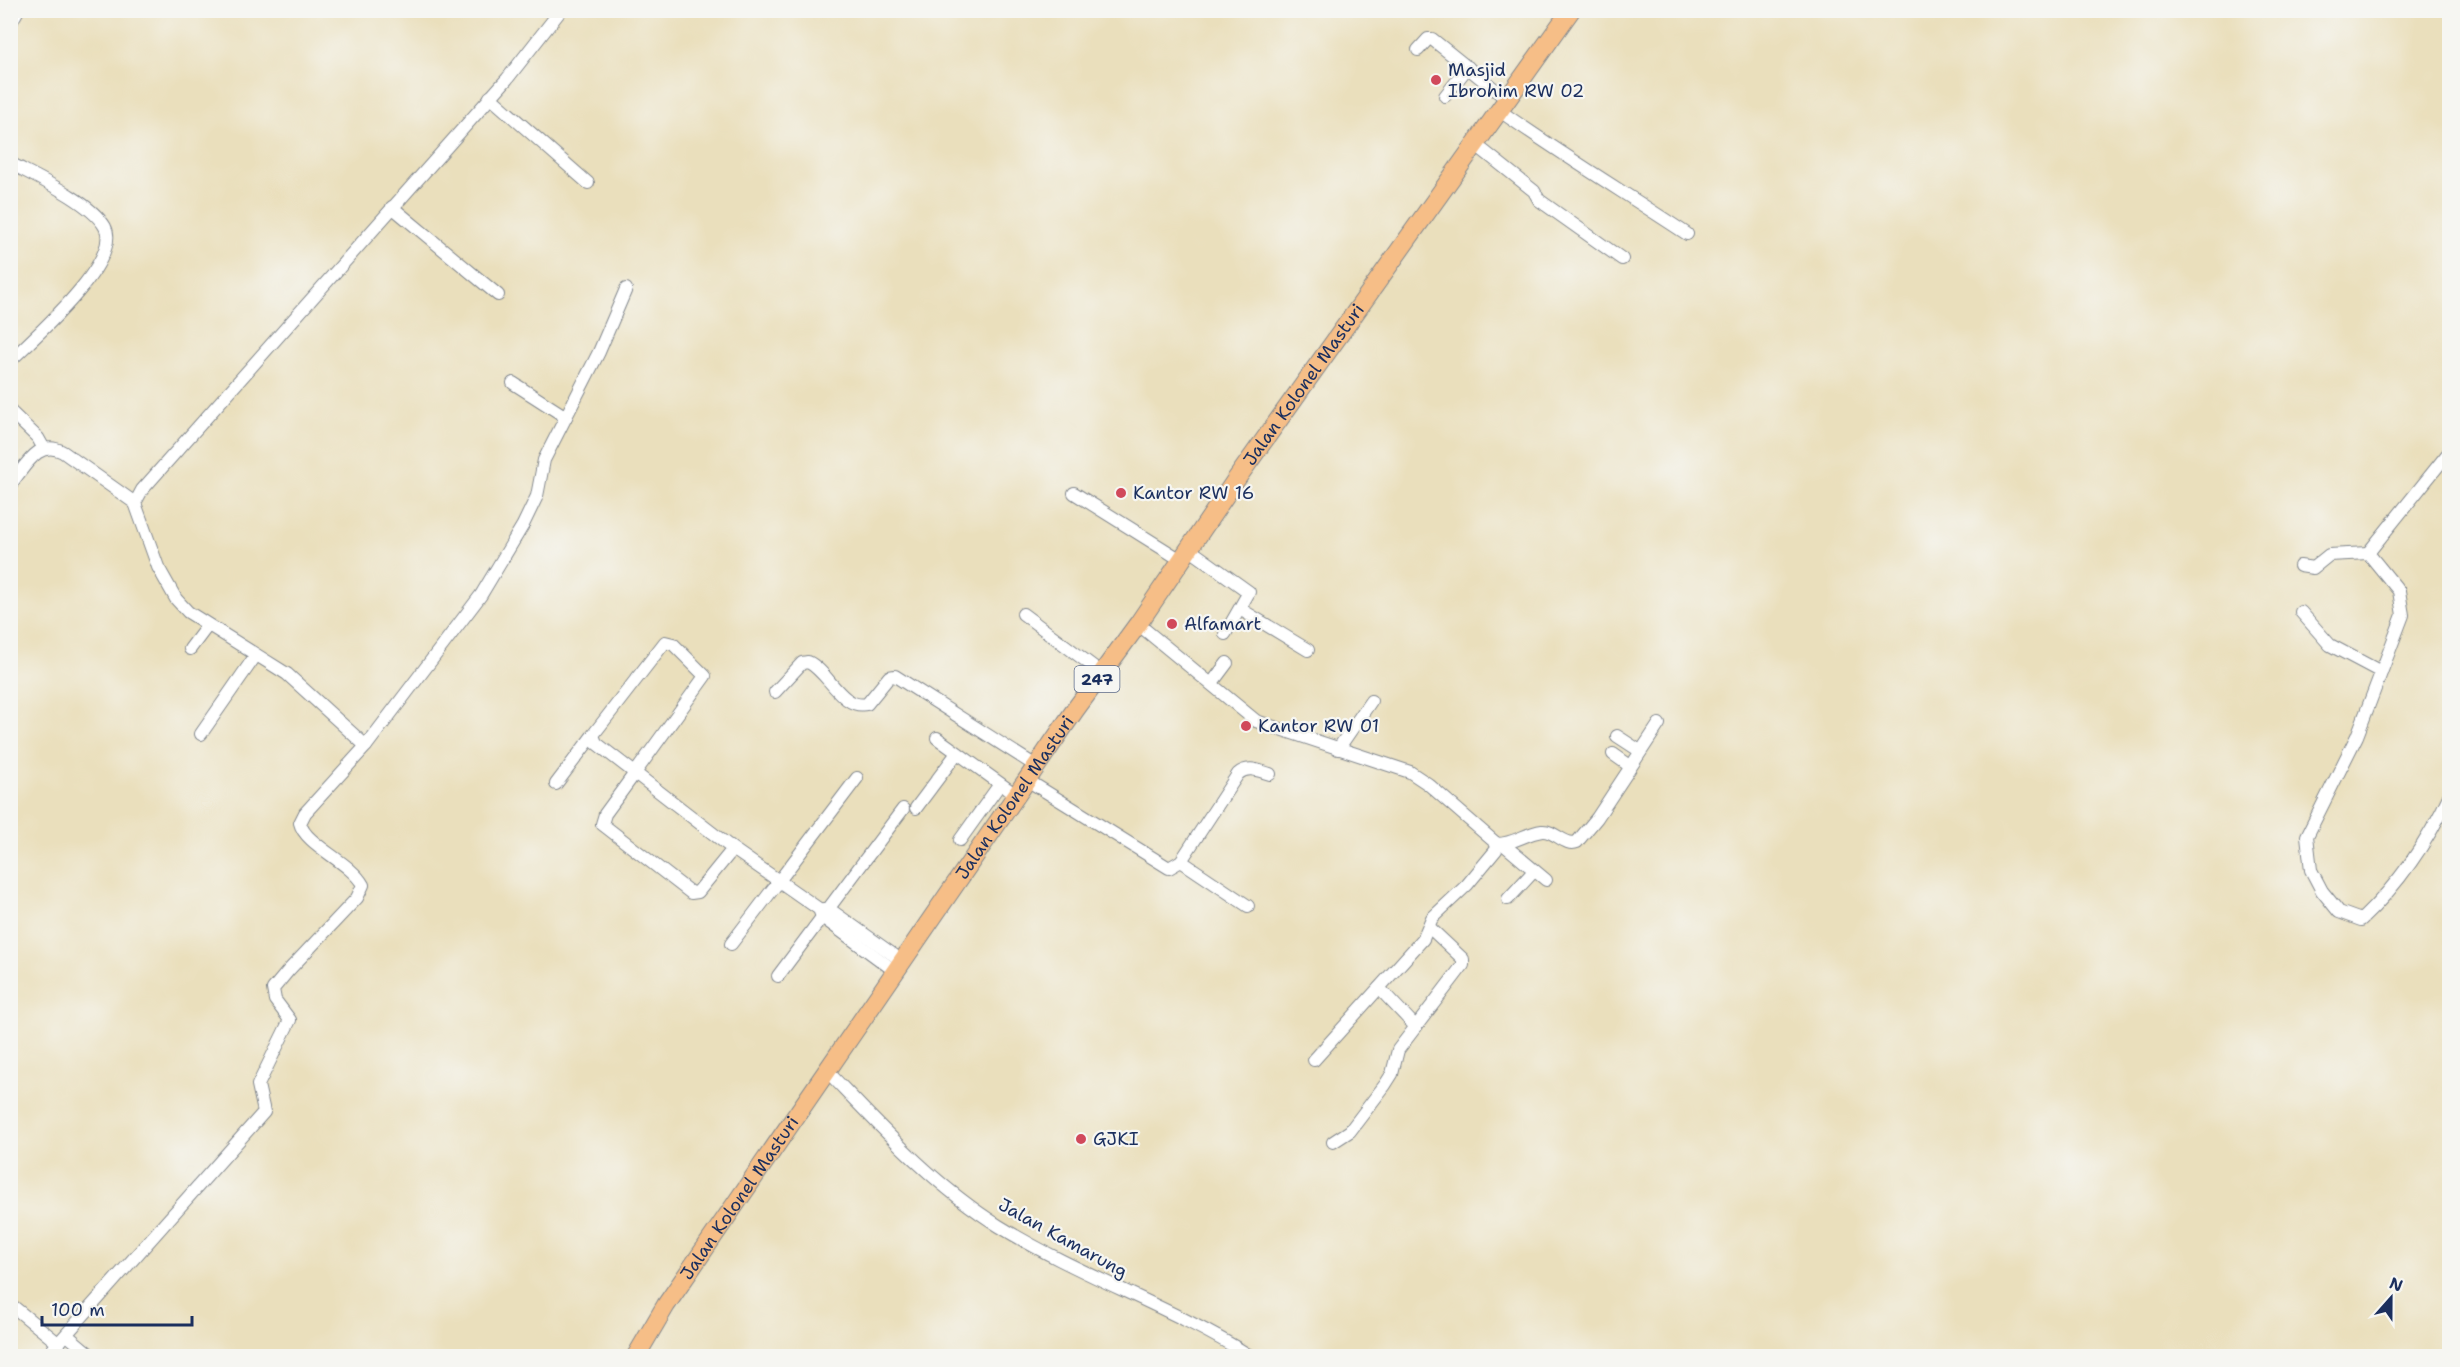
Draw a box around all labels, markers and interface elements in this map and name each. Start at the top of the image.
place label: Masjid Ibrohim RW 02 [1448,58,1584,103]
marker: Masjid Ibrohim RW 02 [1429,73,1443,87]
street label: Jalan Kolonel Masturi [1238,299,1370,470]
place label: Kantor RW 16 [1133,481,1254,505]
marker: Kantor RW 16 [1114,486,1128,500]
place label: Alfamart [1184,612,1262,636]
marker: Alfamart [1165,617,1179,631]
road number: 247 [1074,666,1120,692]
street label: Jalan Kolonel Masturi [950,711,1080,884]
place label: Kantor RW 01 [1258,714,1379,738]
marker: Kantor RW 01 [1239,719,1253,733]
street label: Jalan Kolonel Masturi [675,1111,804,1285]
place label: GJKI [1093,1127,1139,1151]
marker: GJKI [1074,1132,1088,1146]
street label: Jalan Kamarung [994,1192,1132,1284]
north arrow [2361,1268,2421,1328]
text: N [2387,1272,2406,1297]
scale bar [42,1289,192,1327]
text: 100 m [51,1298,105,1322]

